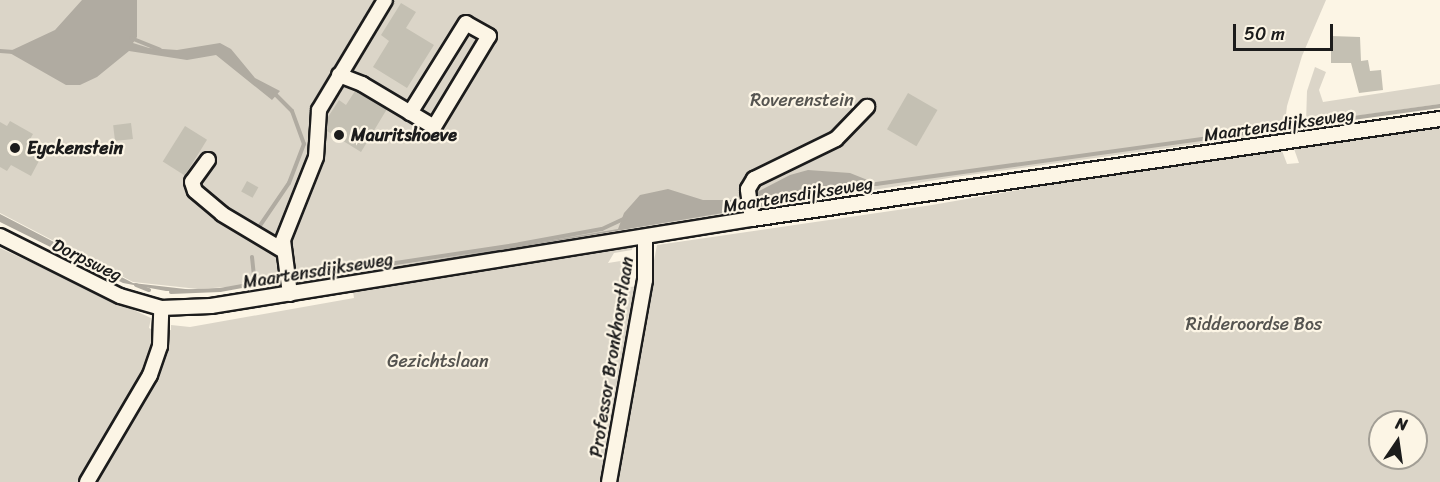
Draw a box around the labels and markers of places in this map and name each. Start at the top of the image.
place label: Mauritshoeve [351,124,457,146]
marker: Mauritshoeve [332,128,346,142]
place label: Eyckenstein [27,137,123,159]
marker: Eyckenstein [8,141,22,155]

